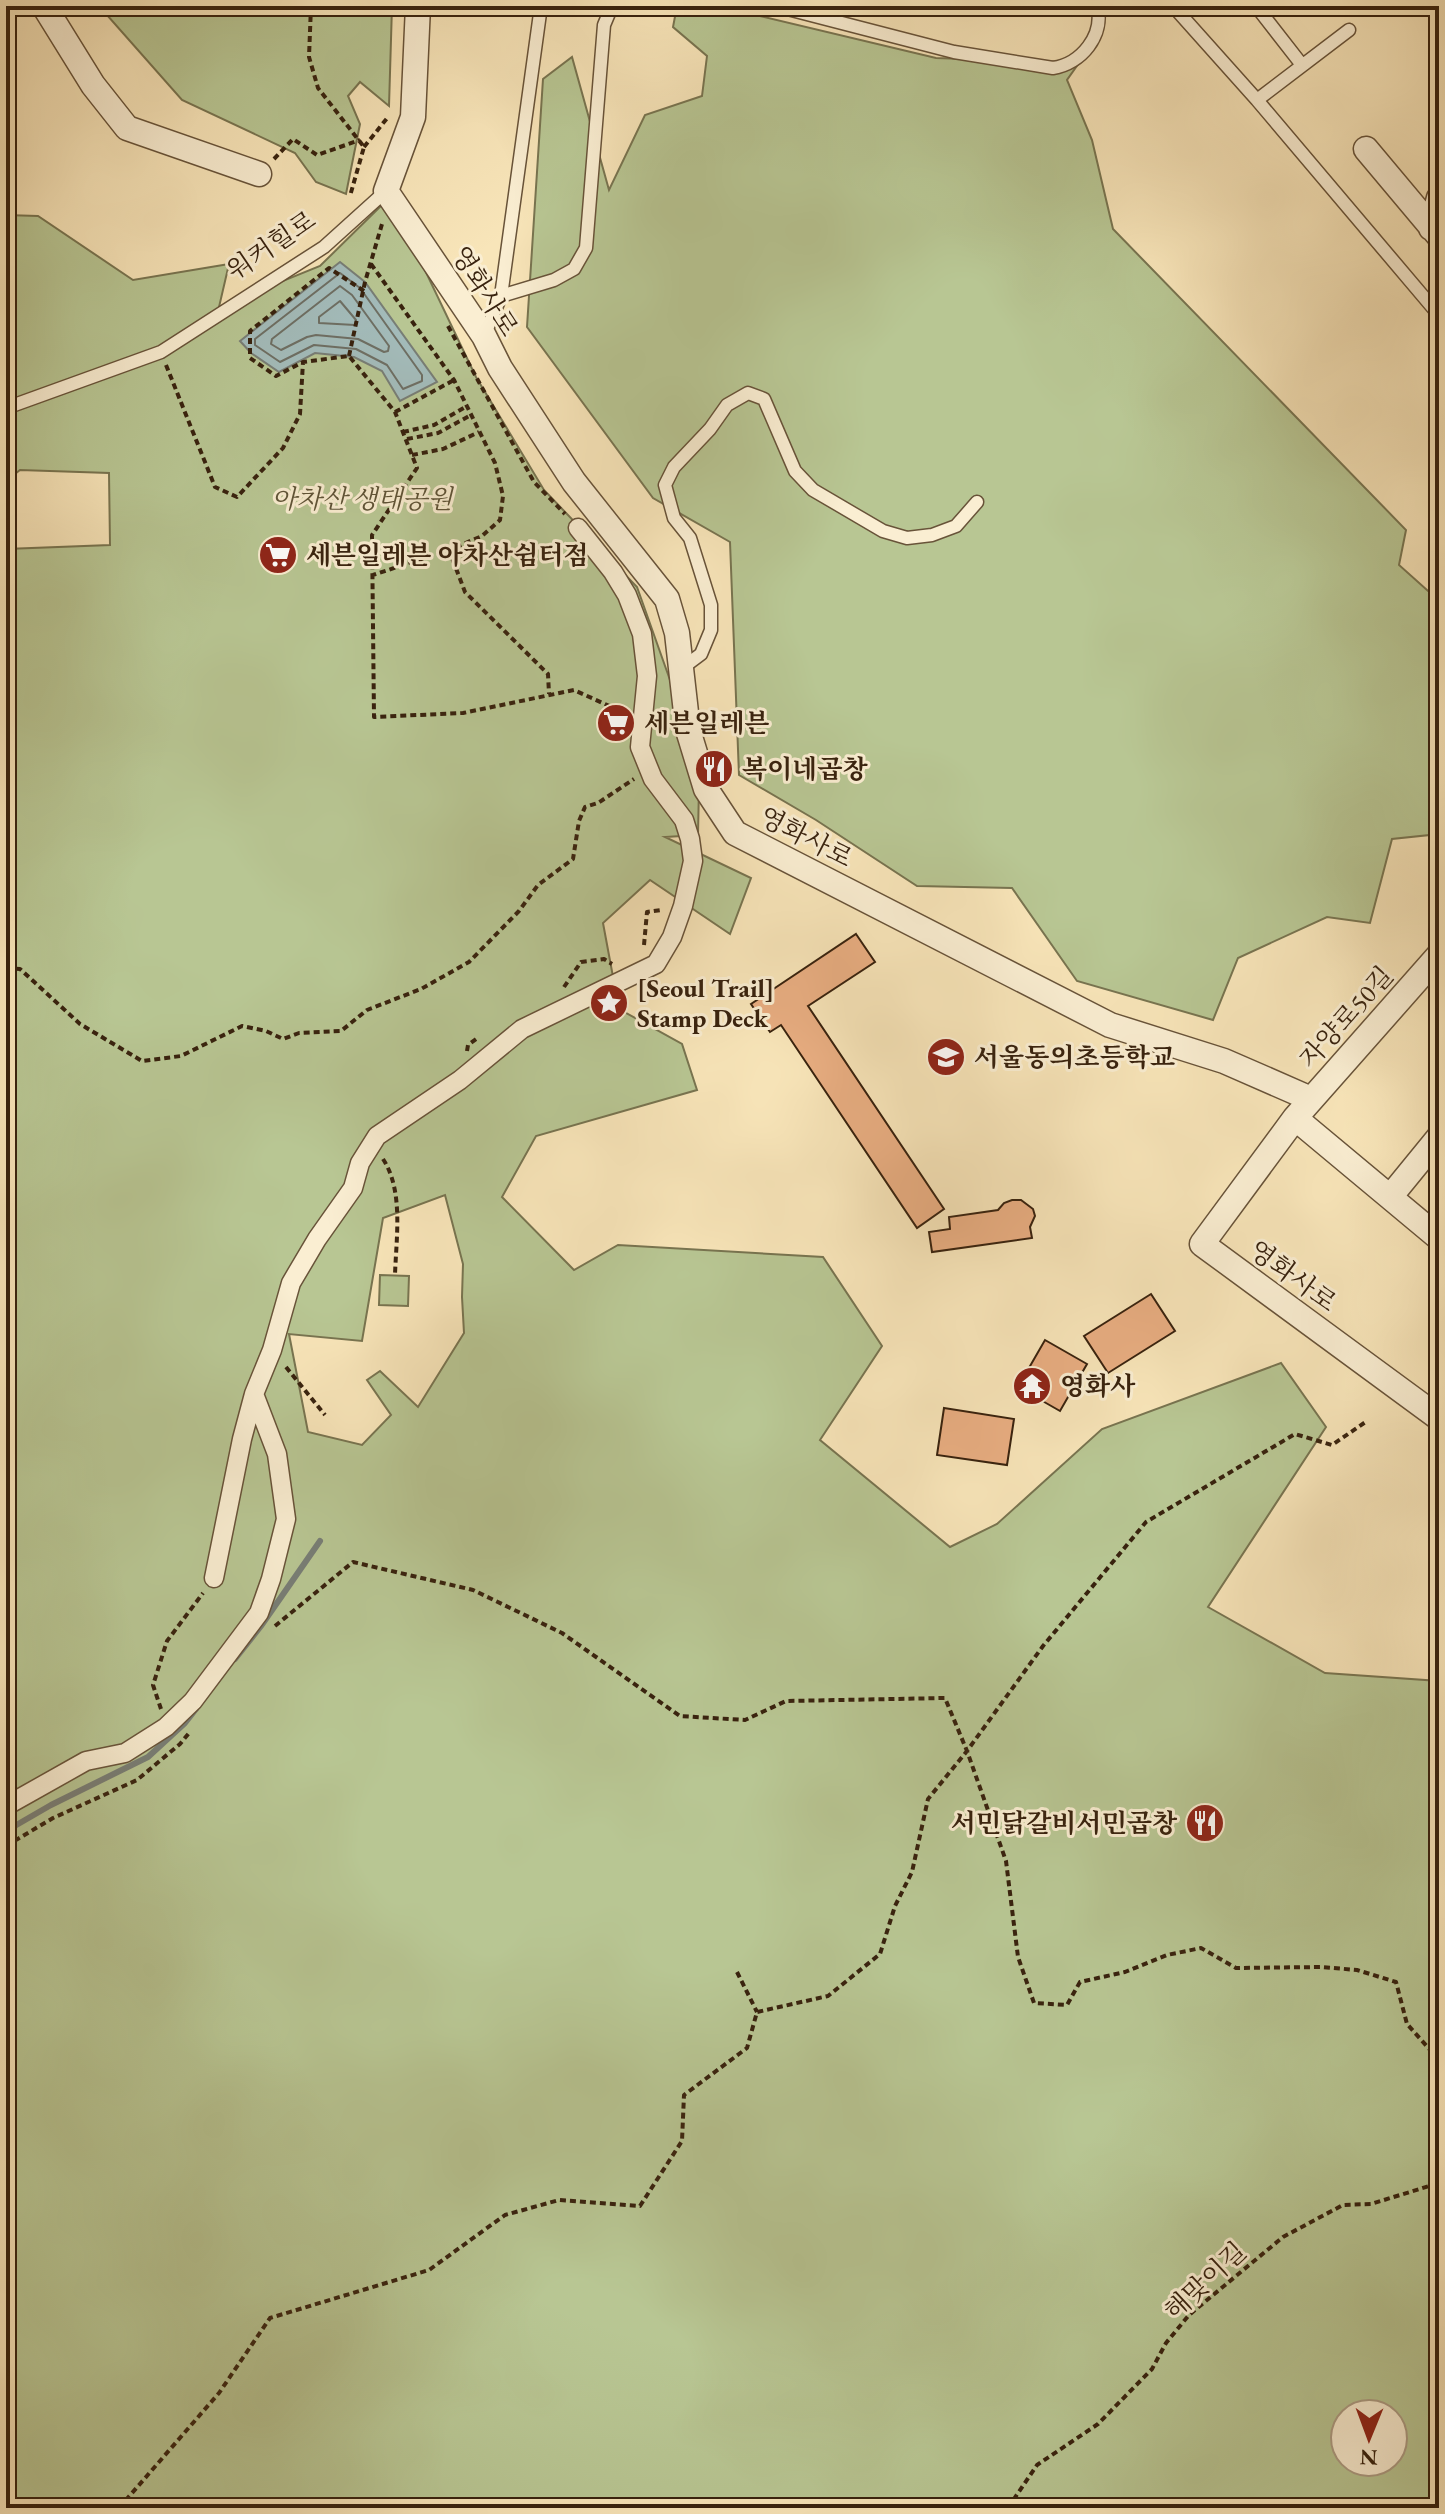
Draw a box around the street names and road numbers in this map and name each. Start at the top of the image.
street label: 워커힐로 [220,203,322,287]
street label: 영화사로 [444,239,526,343]
street label: 영화사로 [754,799,858,875]
street label: 자양로50길 [1291,959,1401,1075]
street label: 영화사로 [1242,1233,1344,1319]
street label: 해맞이길 [1157,2234,1253,2328]

